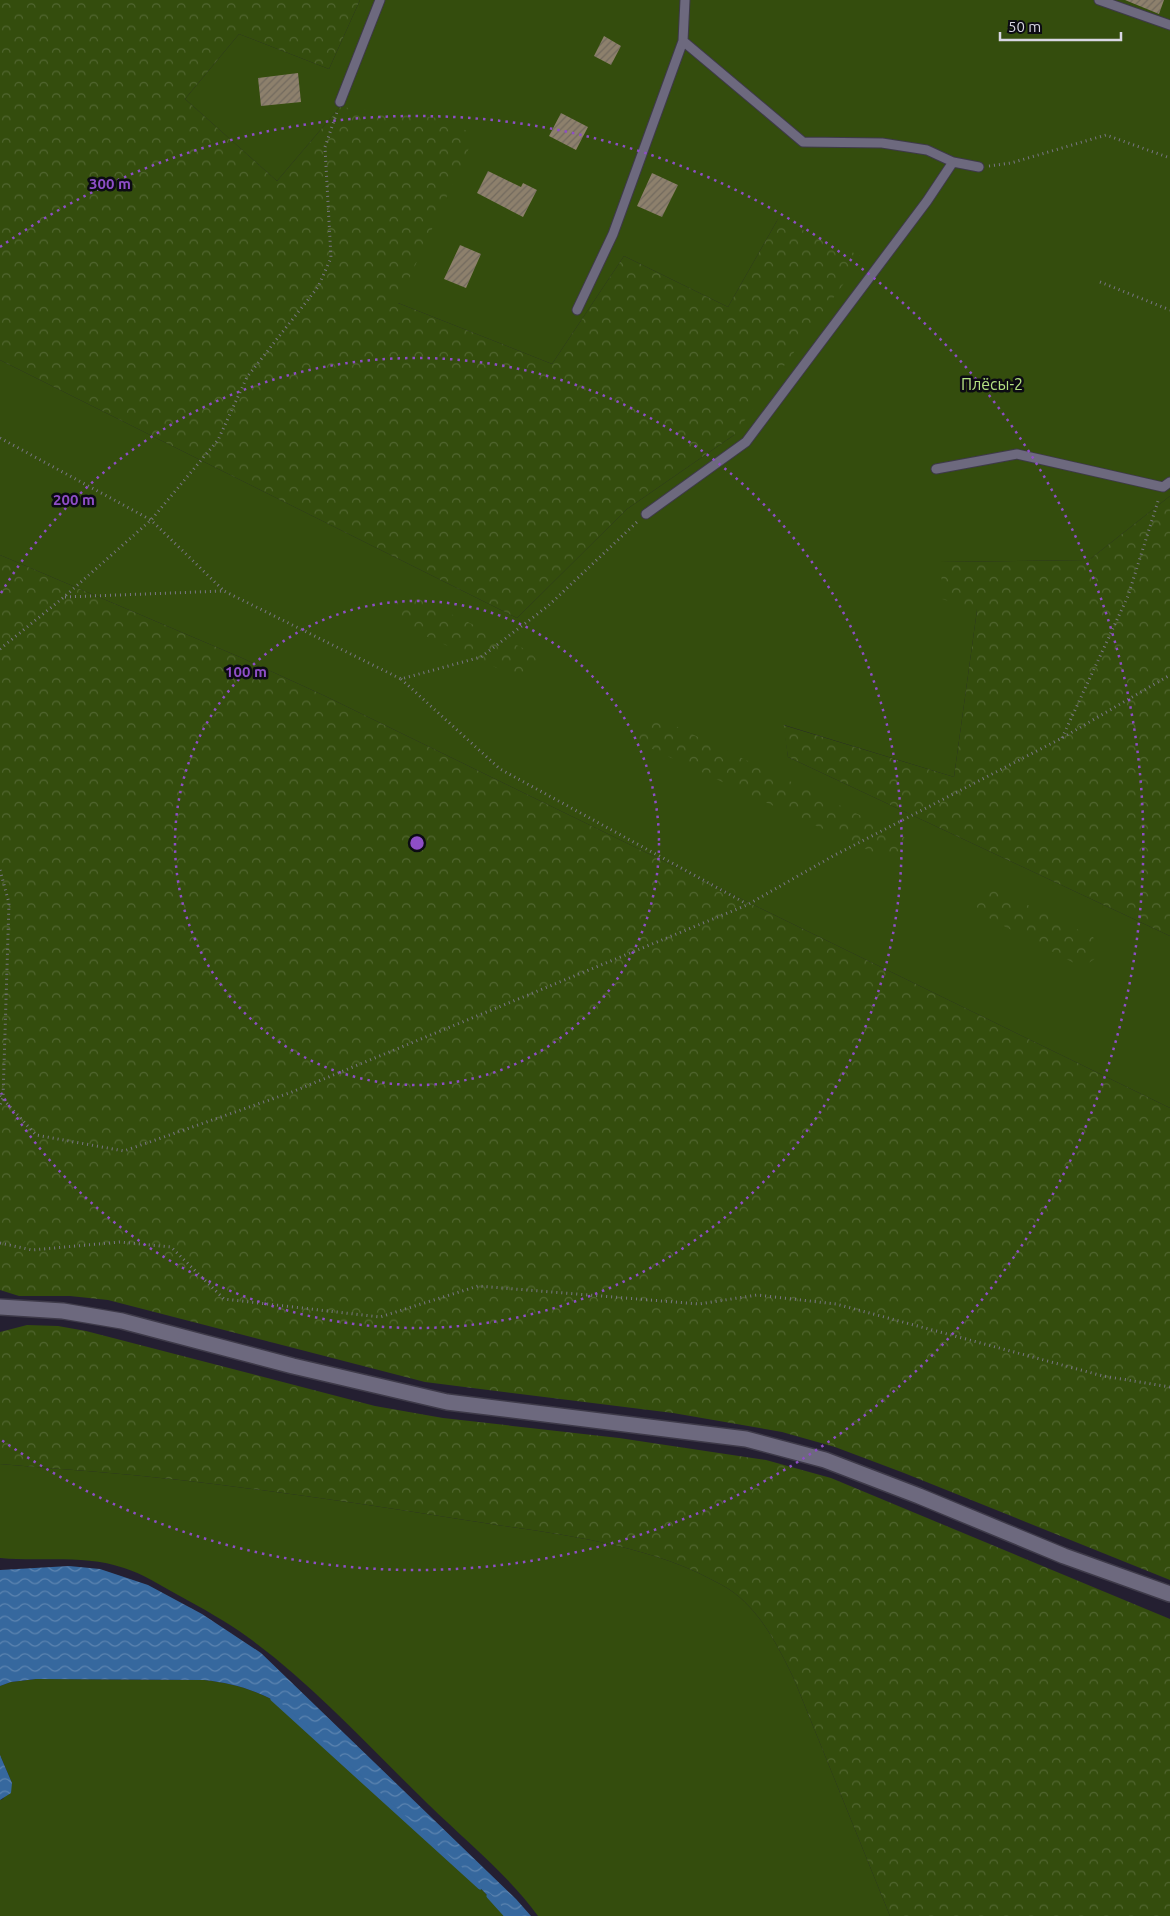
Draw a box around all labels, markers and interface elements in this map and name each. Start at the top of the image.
scale bar [1000,10,1121,42]
text: 50 m [1008,18,1041,35]
text: 300 m [89,175,131,192]
park label: Плёсы-2 [961,375,1023,393]
text: 200 m [53,491,95,508]
text: 100 m [225,663,267,680]
centre of rings [408,834,426,852]

